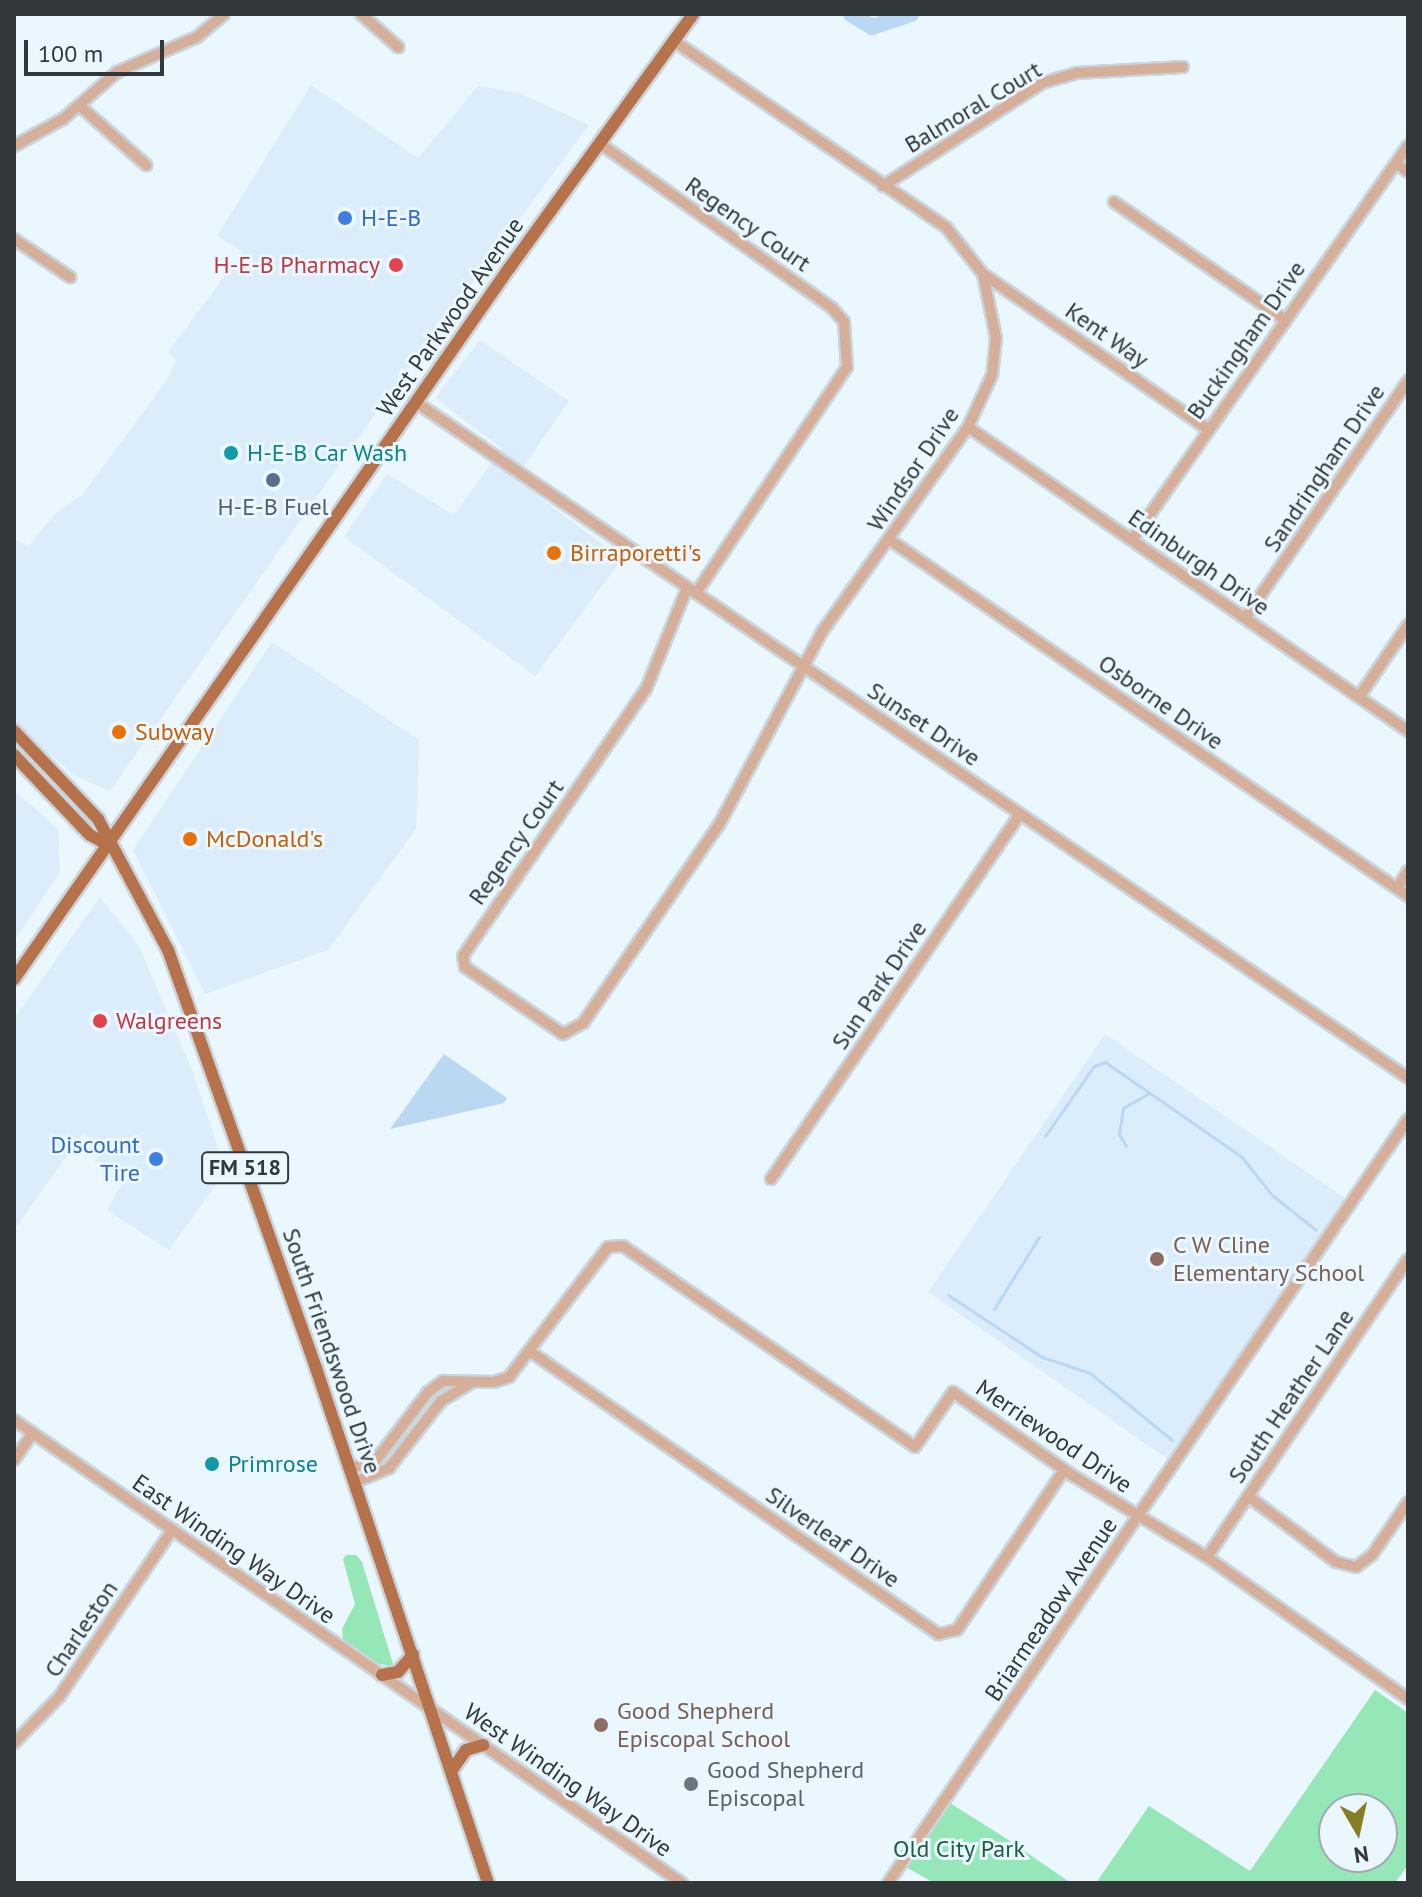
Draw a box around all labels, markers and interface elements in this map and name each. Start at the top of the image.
scale bar [28,24,168,74]
text: 100 m [38,38,103,69]
street label: Balmoral Court [899,55,1047,159]
street label: Regency Court [680,170,816,278]
place label: H-E-B [361,204,421,232]
marker: H-E-B [336,209,354,227]
street label: West Parkwood Avenue [370,212,530,422]
place label: H-E-B Pharmacy [214,251,380,279]
street label: Buckingham Drive [1181,255,1311,425]
marker: H-E-B Pharmacy [387,256,405,274]
street label: Kent Way [1060,296,1154,374]
street label: Sandringham Drive [1257,379,1391,557]
street label: Windsor Drive [861,401,965,537]
place label: H-E-B Car Wash [247,439,407,467]
marker: H-E-B Car Wash [222,444,240,462]
marker: H-E-B Fuel [264,471,282,489]
place label: H-E-B Fuel [217,493,329,521]
street label: Edinburgh Drive [1123,503,1275,621]
place label: Birraporetti's [570,539,701,567]
marker: Birraporetti's [545,544,563,562]
street label: Osborne Drive [1093,648,1229,756]
street label: Sunset Drive [862,676,986,772]
place label: Subway [135,718,214,746]
marker: Subway [110,723,128,741]
street label: Regency Court [462,774,570,910]
place label: McDonald's [206,825,323,853]
marker: McDonald's [181,830,199,848]
street label: Sun Park Drive [825,915,933,1055]
place label: Walgreens [116,1007,222,1035]
marker: Walgreens [91,1012,109,1030]
place label: Discount Tire [50,1131,140,1187]
marker: Discount Tire [147,1150,165,1168]
road number: FM 518 [201,1150,289,1186]
street label: South Friendswood Drive [276,1224,388,1478]
place label: C W Cline Elementary School [1173,1231,1365,1287]
marker: C W Cline Elementary School [1148,1250,1166,1268]
street label: South Heather Lane [1222,1304,1360,1488]
street label: Merriewood Drive [970,1373,1138,1499]
place label: Primrose [228,1450,318,1478]
marker: Primrose [203,1455,221,1473]
street label: East Winding Way Drive [126,1468,342,1630]
street label: Silverleaf Drive [761,1480,905,1594]
street label: Briarmeadow Avenue [978,1511,1124,1707]
street label: Charleston [38,1575,124,1683]
street label: West Winding Way Drive [458,1697,678,1863]
place label: Good Shepherd Episcopal School [617,1697,790,1753]
marker: Good Shepherd Episcopal School [592,1716,610,1734]
place label: Good Shepherd Episcopal [707,1756,864,1812]
marker: Good Shepherd Episcopal [682,1775,700,1793]
north arrow [1318,1793,1398,1873]
park label: Old City Park [893,1835,1025,1863]
text: N [1352,1840,1371,1870]

